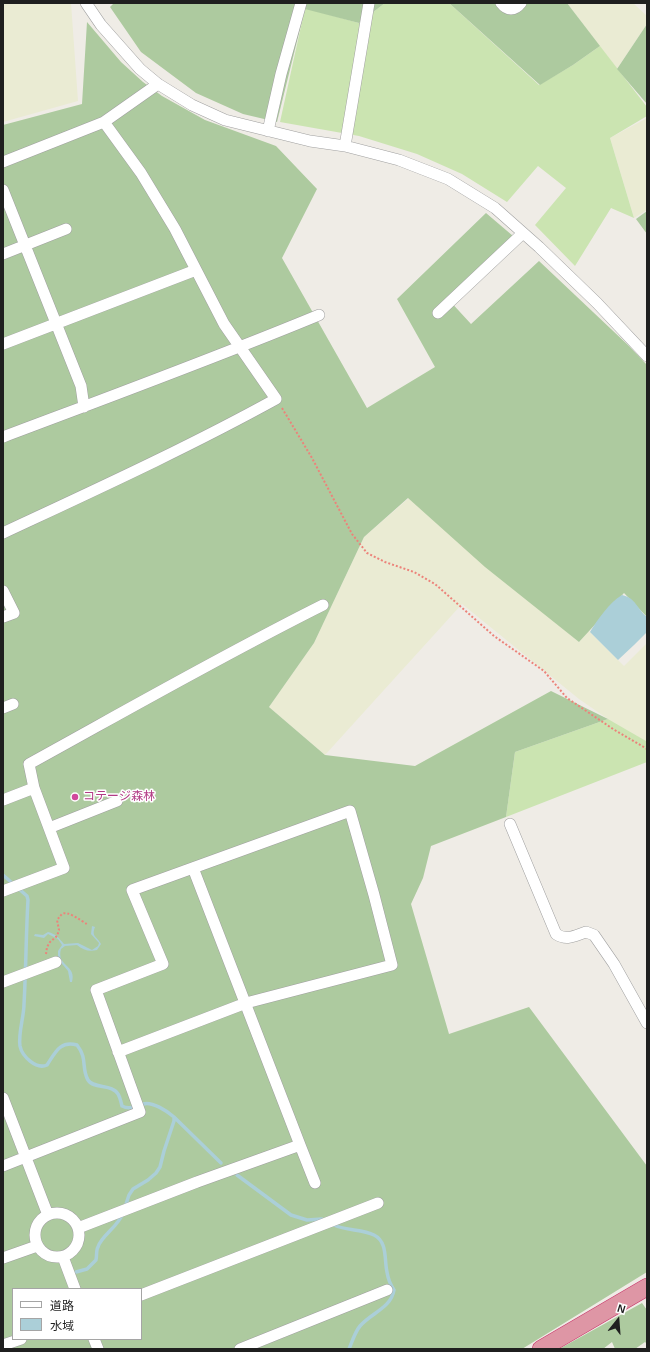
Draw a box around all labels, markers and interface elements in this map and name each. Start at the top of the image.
place label: コテージ森林 [83,790,155,804]
marker: コテージ森林 [70,792,80,802]
legend [12,1288,142,1340]
text: 道路 [50,1299,74,1313]
north arrow [598,1300,638,1340]
text: N [616,1302,627,1315]
text: 水域 [50,1319,74,1333]

